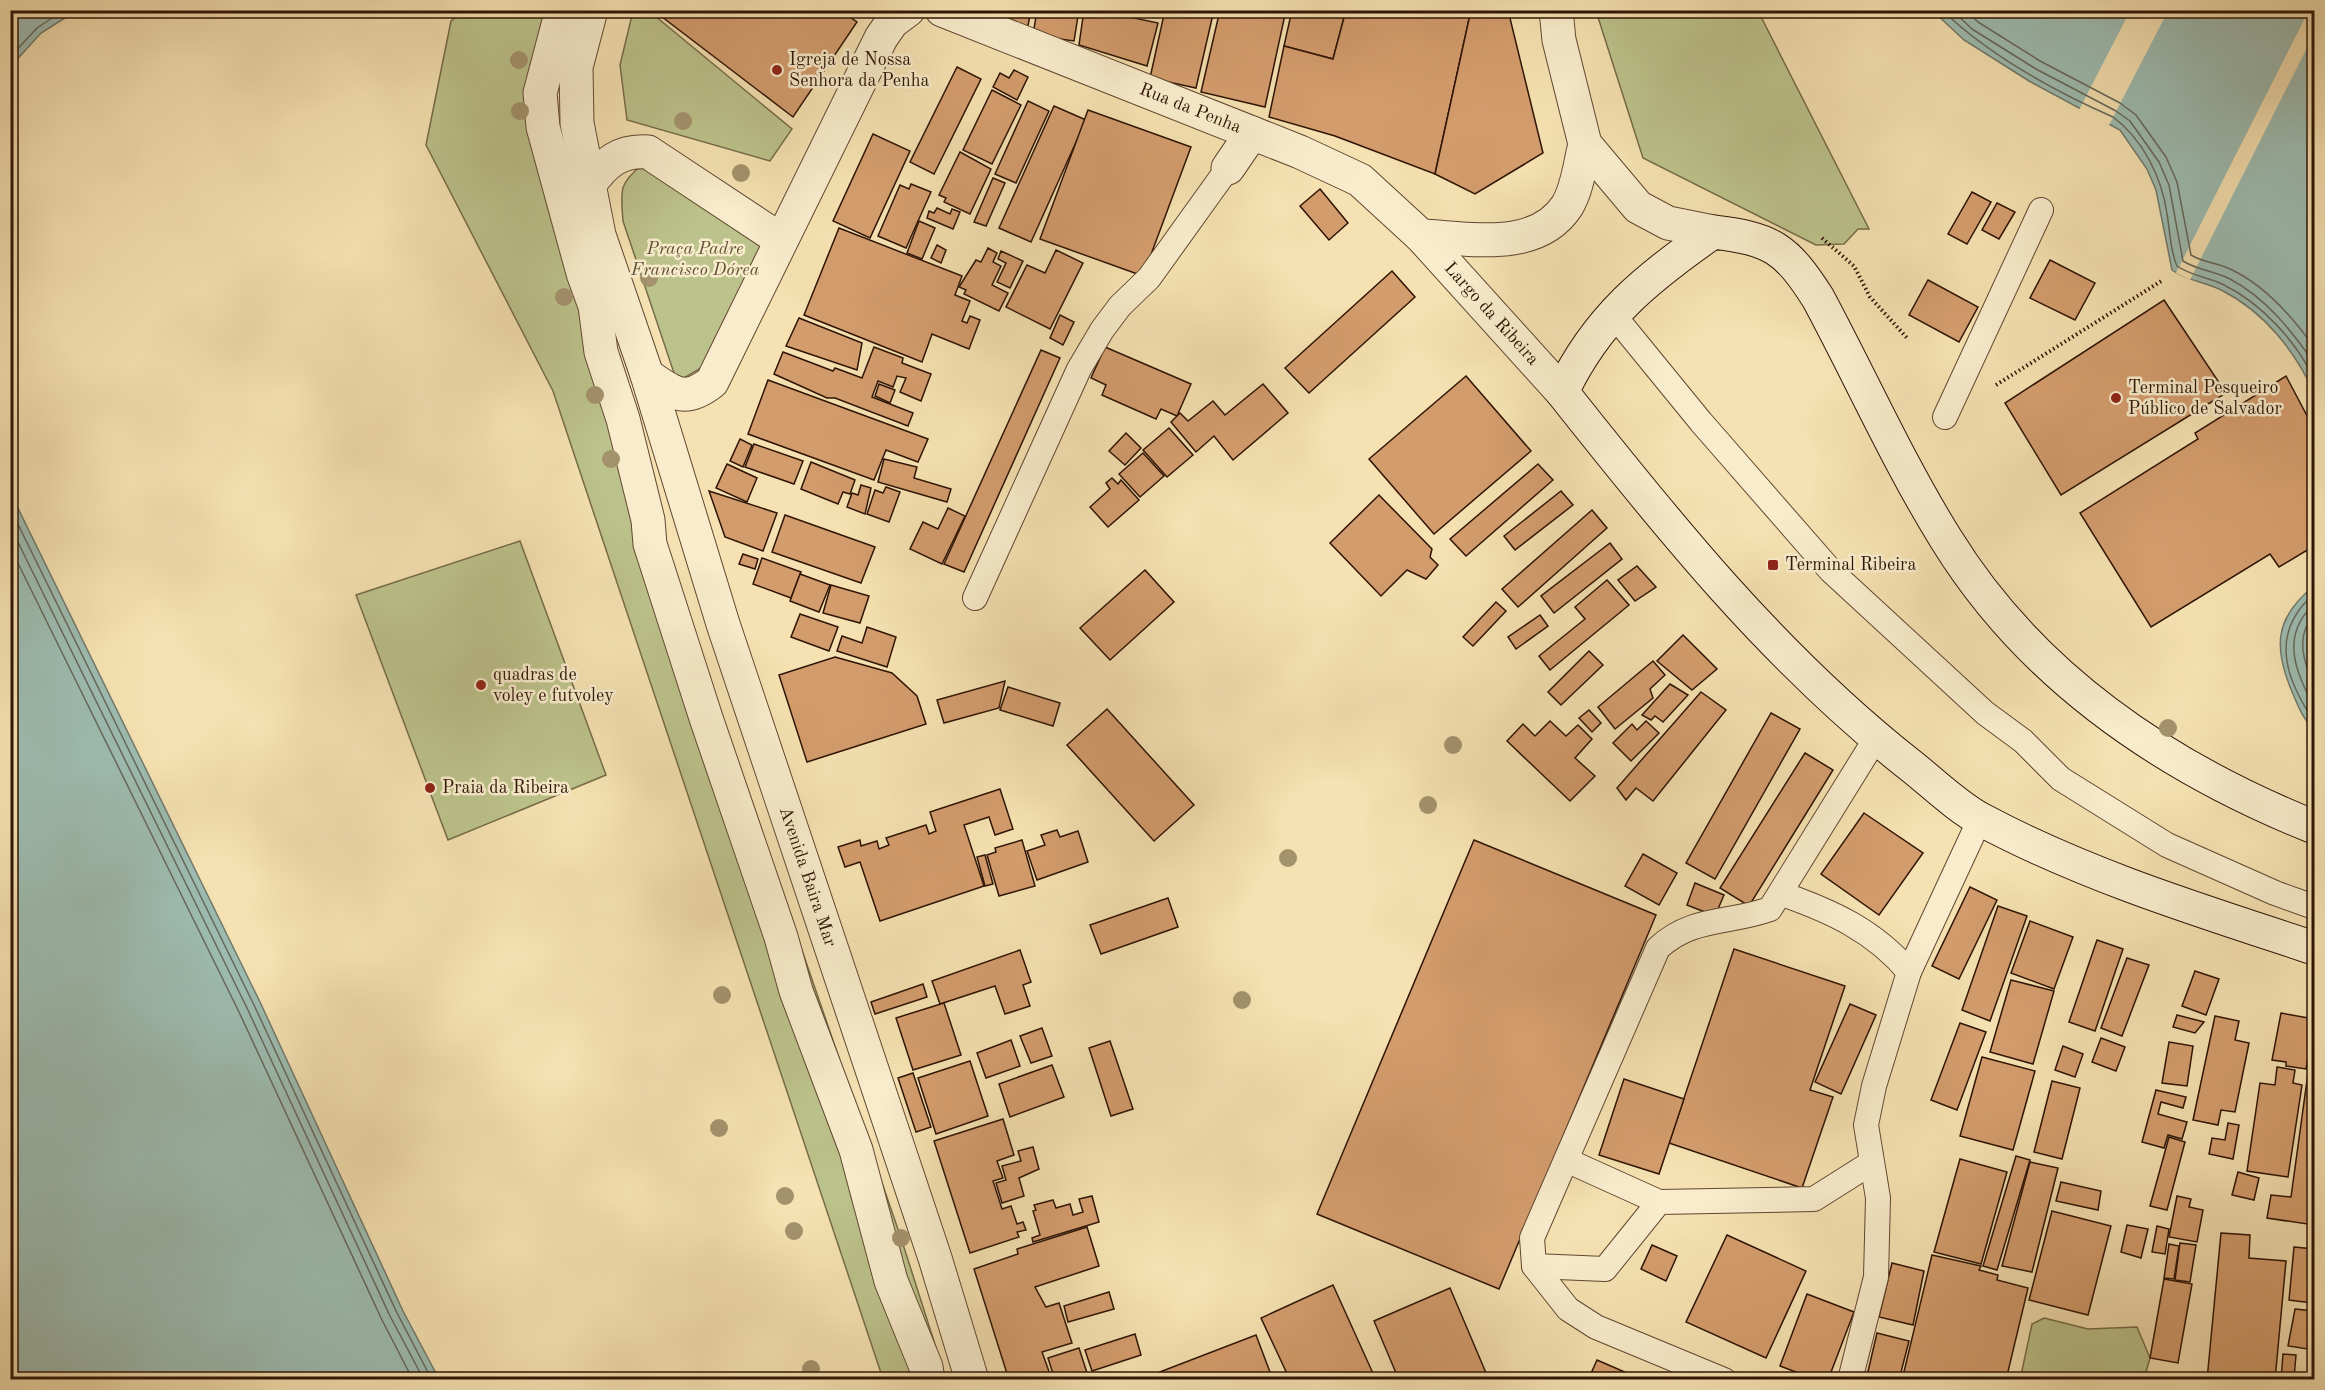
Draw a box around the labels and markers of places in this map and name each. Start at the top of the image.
place label: Igreja de Nossa Senhora da Penha [789,51,930,90]
marker: Igreja de Nossa Senhora da Penha [770,63,784,77]
place label: Terminal Pesqueiro Público de Salvador [2128,379,2282,418]
marker: Terminal Pesqueiro Público de Salvador [2109,391,2123,405]
place label: Terminal Ribeira [1785,556,1916,574]
marker: Terminal Ribeira [1766,558,1780,572]
place label: quadras de voley e futvoley [493,666,614,705]
marker: quadras de voley e futvoley [474,678,488,692]
place label: Praia da Ribeira [442,779,569,797]
marker: Praia da Ribeira [423,781,437,795]

